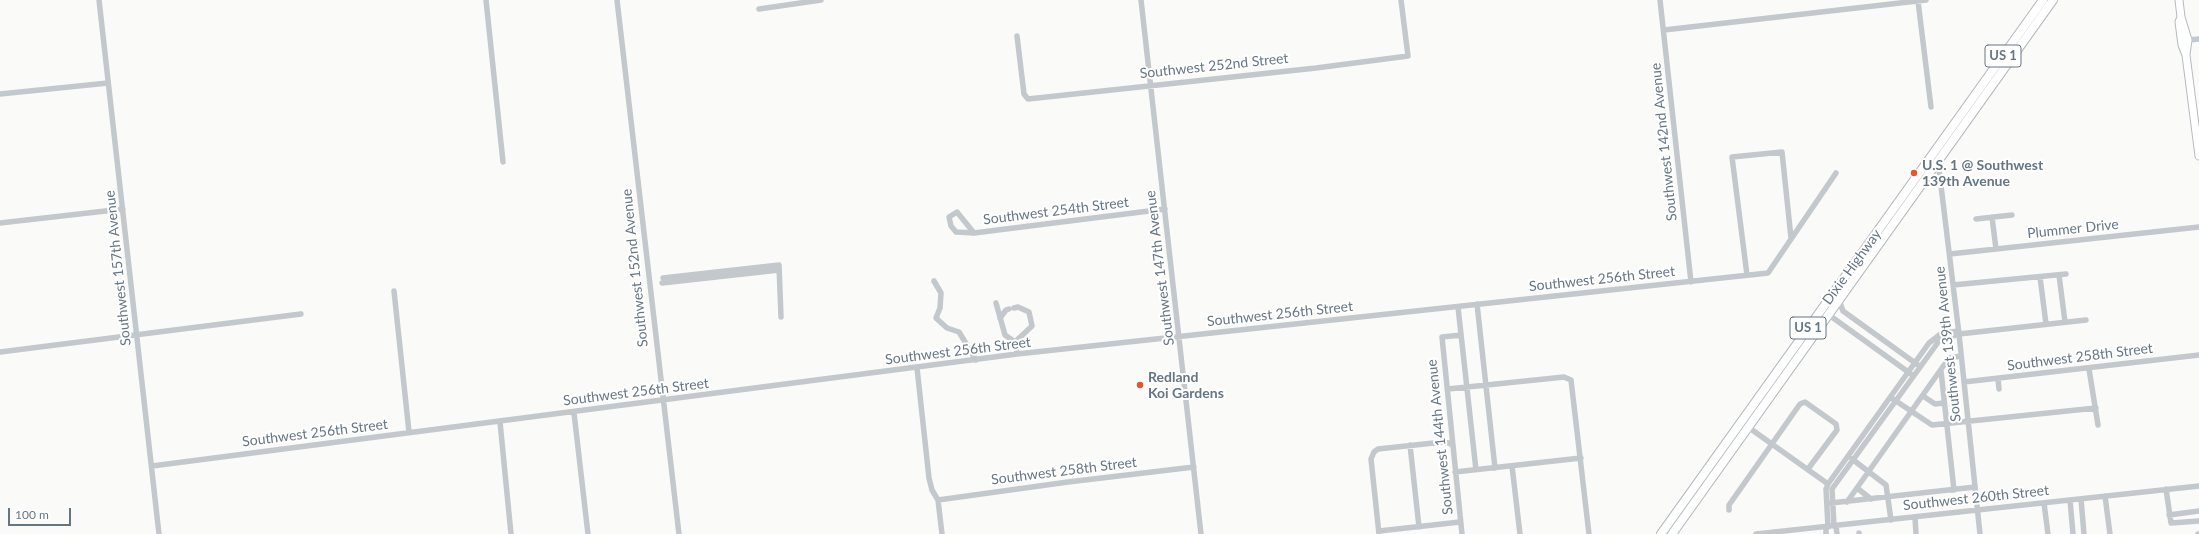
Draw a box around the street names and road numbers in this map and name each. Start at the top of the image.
road number: US 1 [1985,45,2021,67]
street label: Southwest 252nd Street [1139,50,1289,82]
street label: Southwest 142nd Avenue [1647,62,1681,222]
street label: Southwest 152nd Avenue [618,188,652,348]
street label: Southwest 157th Avenue [101,189,135,347]
street label: Southwest 147th Avenue [1142,189,1178,347]
street label: Southwest 254th Street [982,194,1130,228]
street label: Plummer Drive [2026,216,2120,242]
street label: Dixie Highway [1819,226,1885,308]
street label: Southwest 256th Street [1528,263,1676,295]
street label: Southwest 139th Avenue [1931,265,1965,423]
street label: Southwest 256th Street [1206,298,1354,330]
road number: US 1 [1790,317,1826,339]
street label: Southwest 256th Street [884,334,1032,368]
street label: Southwest 258th Street [2006,340,2154,374]
street label: Southwest 144th Avenue [1423,358,1457,516]
street label: Southwest 256th Street [562,375,710,409]
street label: Southwest 256th Street [241,416,389,450]
street label: Southwest 258th Street [990,454,1138,488]
street label: Southwest 260th Street [1902,482,2050,514]

